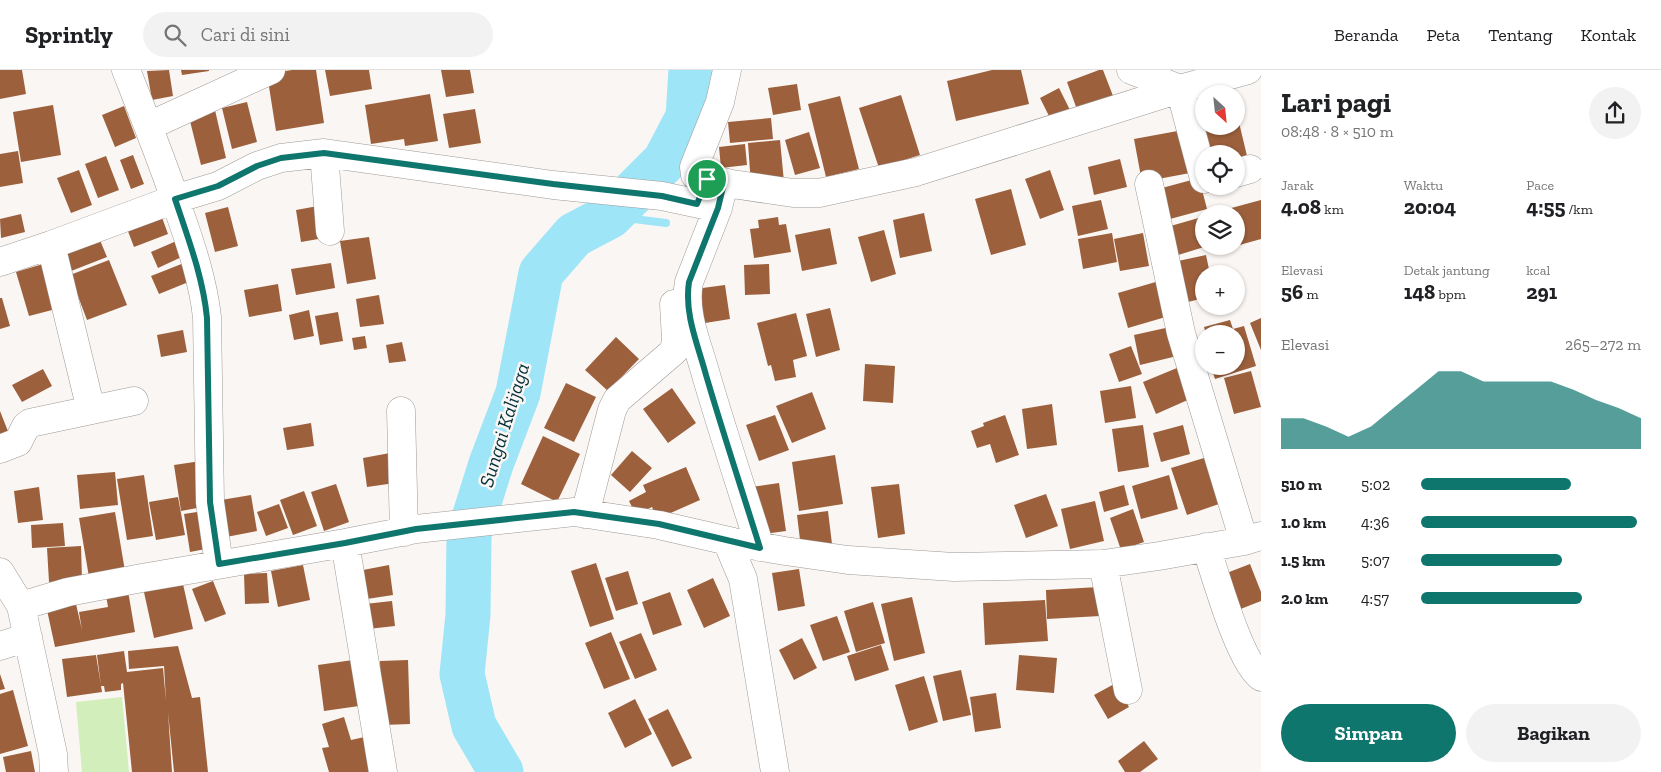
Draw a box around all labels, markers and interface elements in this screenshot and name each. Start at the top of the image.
search box [143,12,493,57]
text: Sprintly [25,20,113,49]
icon: search [161,21,189,49]
text: Cari di sini [201,23,290,46]
text: Beranda [1334,24,1398,46]
text: Peta [1426,24,1460,46]
text: Tentang [1488,24,1553,46]
text: Kontak [1581,24,1636,46]
north arrow [1195,85,1245,135]
map controls [1195,85,1245,375]
text: Lari pagi [1281,86,1391,119]
button: share [1589,87,1641,139]
text: 08:48 · 8 × 510 m [1281,122,1394,141]
button: locate [1195,145,1245,195]
pin [686,158,728,200]
icon: arrive [693,165,721,193]
text: Jarak [1281,177,1314,194]
text: Waktu [1404,177,1443,194]
text: Pace [1526,177,1554,194]
text: 4.08 [1281,194,1321,219]
text: 20:04 [1404,194,1456,219]
text: 4:55 [1526,194,1565,219]
text: km [1321,201,1344,218]
text: /km [1565,201,1593,218]
button: layers [1195,205,1245,255]
text: Elevasi [1281,262,1323,279]
text: Detak jantung [1404,262,1490,279]
text: kcal [1526,262,1550,279]
button: + [1195,265,1245,315]
text: 56 [1281,279,1303,304]
text: 148 [1404,279,1435,304]
text: 291 [1526,279,1557,304]
text: m [1303,286,1318,303]
text: bpm [1435,286,1466,303]
button: − [1195,325,1245,375]
text: Elevasi [1281,335,1329,354]
text: 265–272 m [1565,335,1641,354]
water label: Sungai Kalijaga [474,360,534,490]
text: 510 m [1281,475,1322,494]
text: 5:02 [1361,475,1390,494]
text: 1.0 km [1281,513,1326,532]
text: 4:36 [1361,513,1390,532]
text: 1.5 km [1281,551,1325,570]
text: 5:07 [1361,551,1390,570]
text: 2.0 km [1281,589,1328,608]
text: 4:57 [1361,589,1389,608]
button: Simpan [1281,704,1456,762]
button: Bagikan [1466,704,1641,762]

